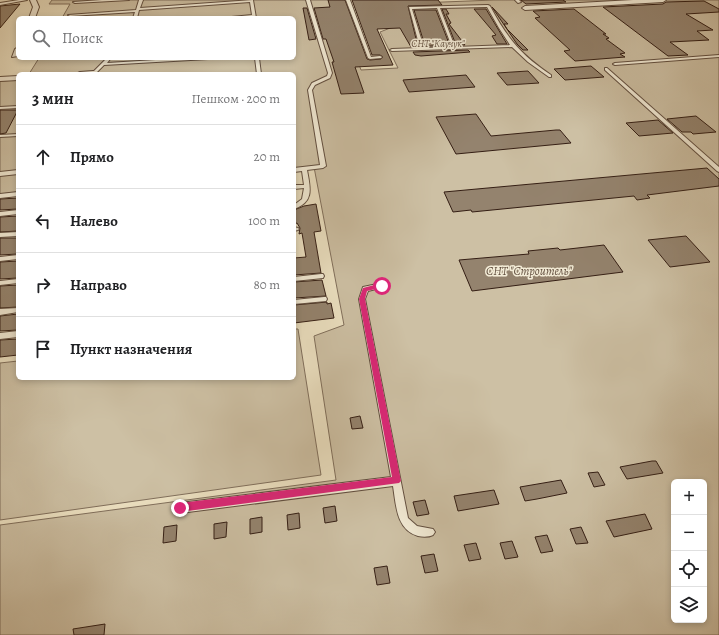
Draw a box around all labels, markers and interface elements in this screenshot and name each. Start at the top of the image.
search box [16,16,296,60]
icon: search [30,27,52,49]
text: Поиск [62,28,103,48]
park label: СНТ "Каучук" [411,37,466,50]
text: 3 мин [32,87,74,110]
text: Пешком · 200 m [192,90,280,107]
icon: ahead [32,146,54,168]
text: Прямо [70,147,114,167]
text: 20 m [254,148,280,165]
icon: left [32,210,54,232]
text: Налево [70,211,118,231]
text: 100 m [248,212,280,229]
park label: СНТ "Строитель" [486,263,572,279]
icon: right [32,274,54,296]
text: Направо [70,275,127,295]
text: 80 m [253,276,280,293]
route start [373,277,391,295]
icon: arrive [32,338,54,360]
text: Пункт назначения [70,339,192,359]
map controls [671,479,707,623]
button: + [671,479,707,515]
route end [171,499,189,517]
button: − [671,515,707,551]
button: locate [671,551,707,587]
button: layers [671,587,707,623]

